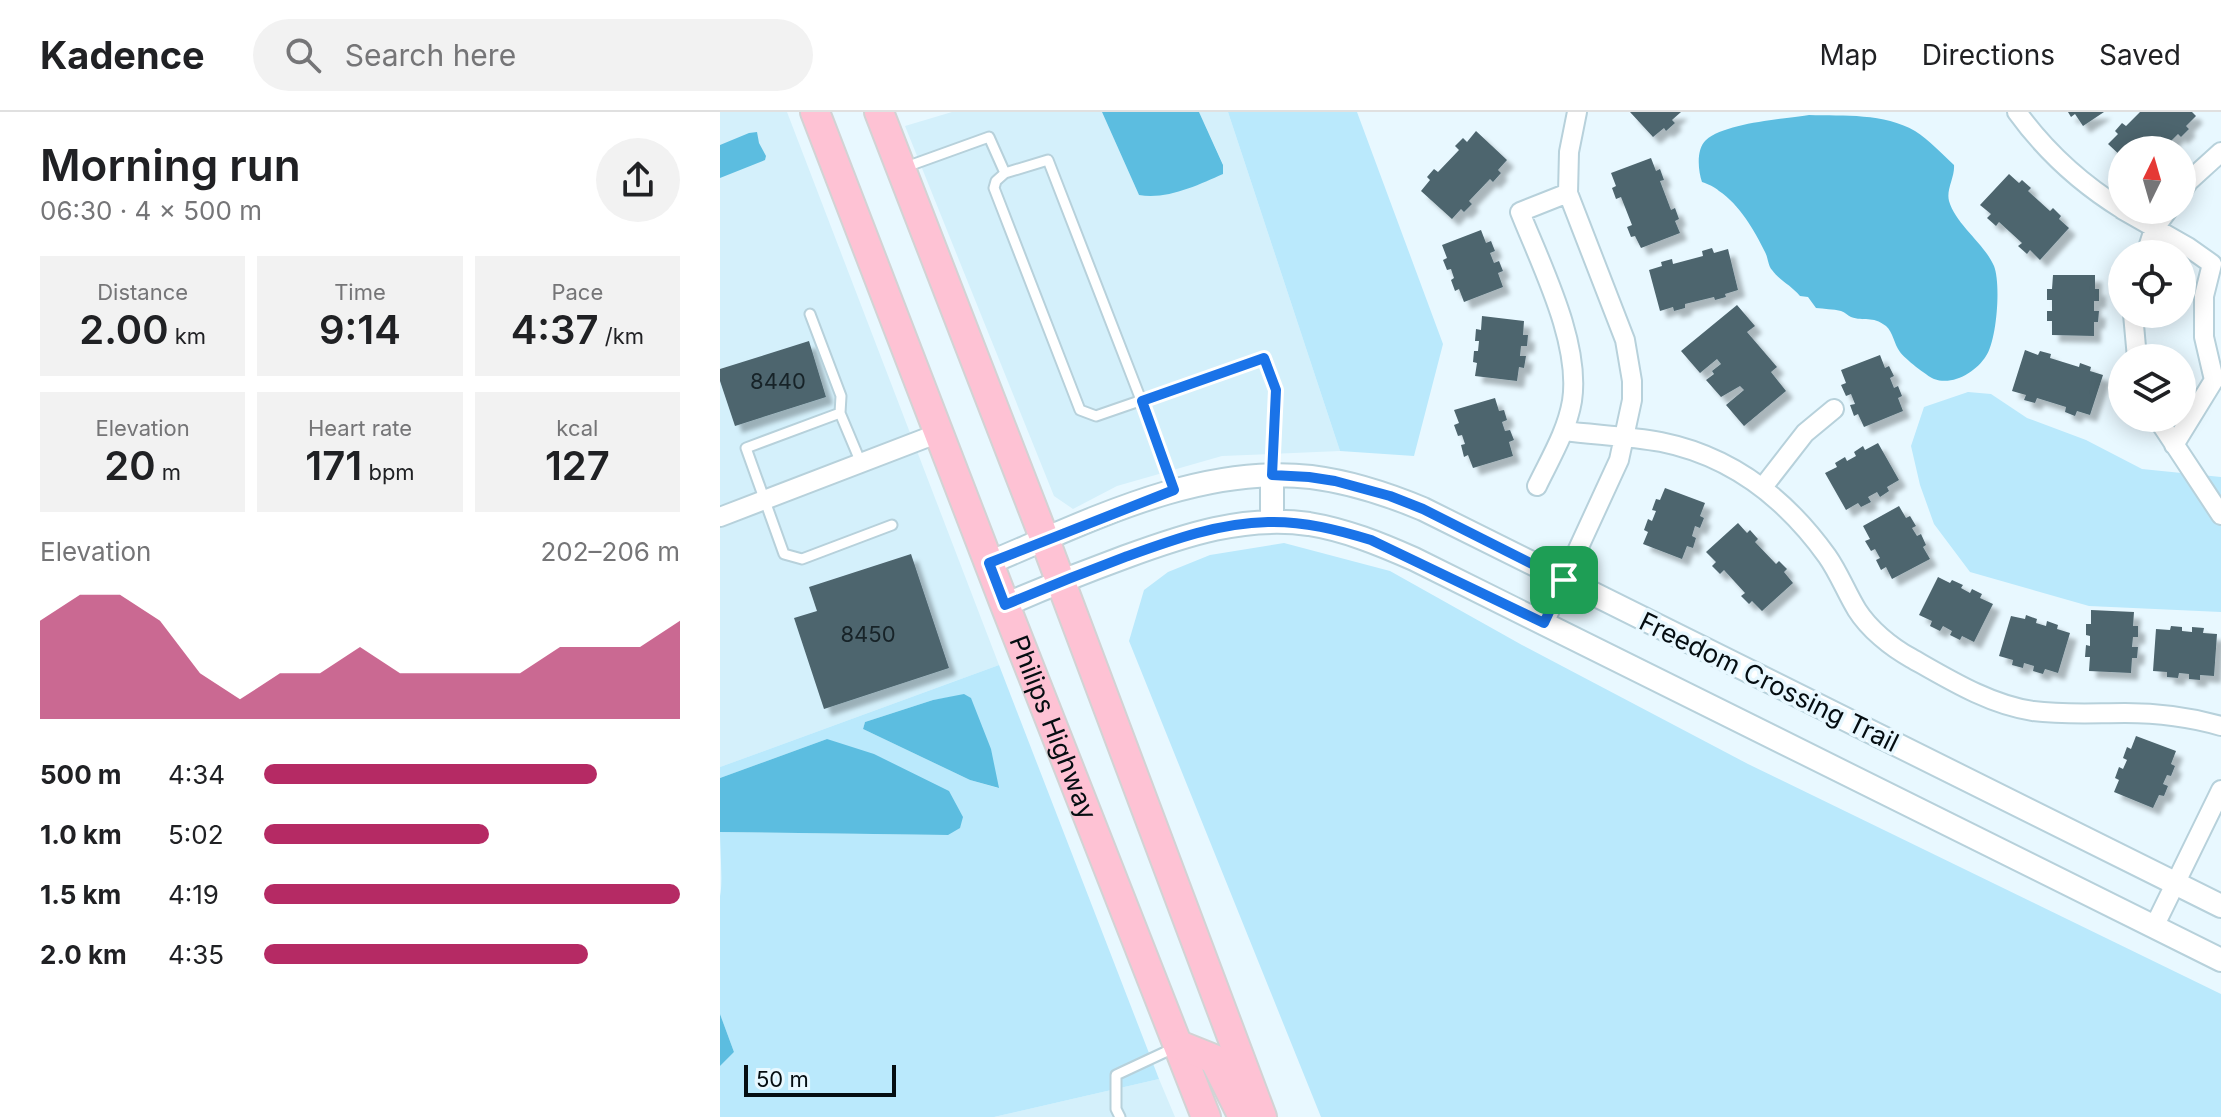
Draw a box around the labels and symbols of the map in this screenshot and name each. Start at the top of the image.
north arrow [2108,136,2196,224]
house number: 8440 [750,368,806,394]
pin [1530,546,1598,614]
street label: Freedom Crossing Trail [1635,605,1904,758]
house number: 8450 [840,621,896,647]
street label: Philips Highway [1004,631,1104,824]
scale bar [744,1061,896,1097]

